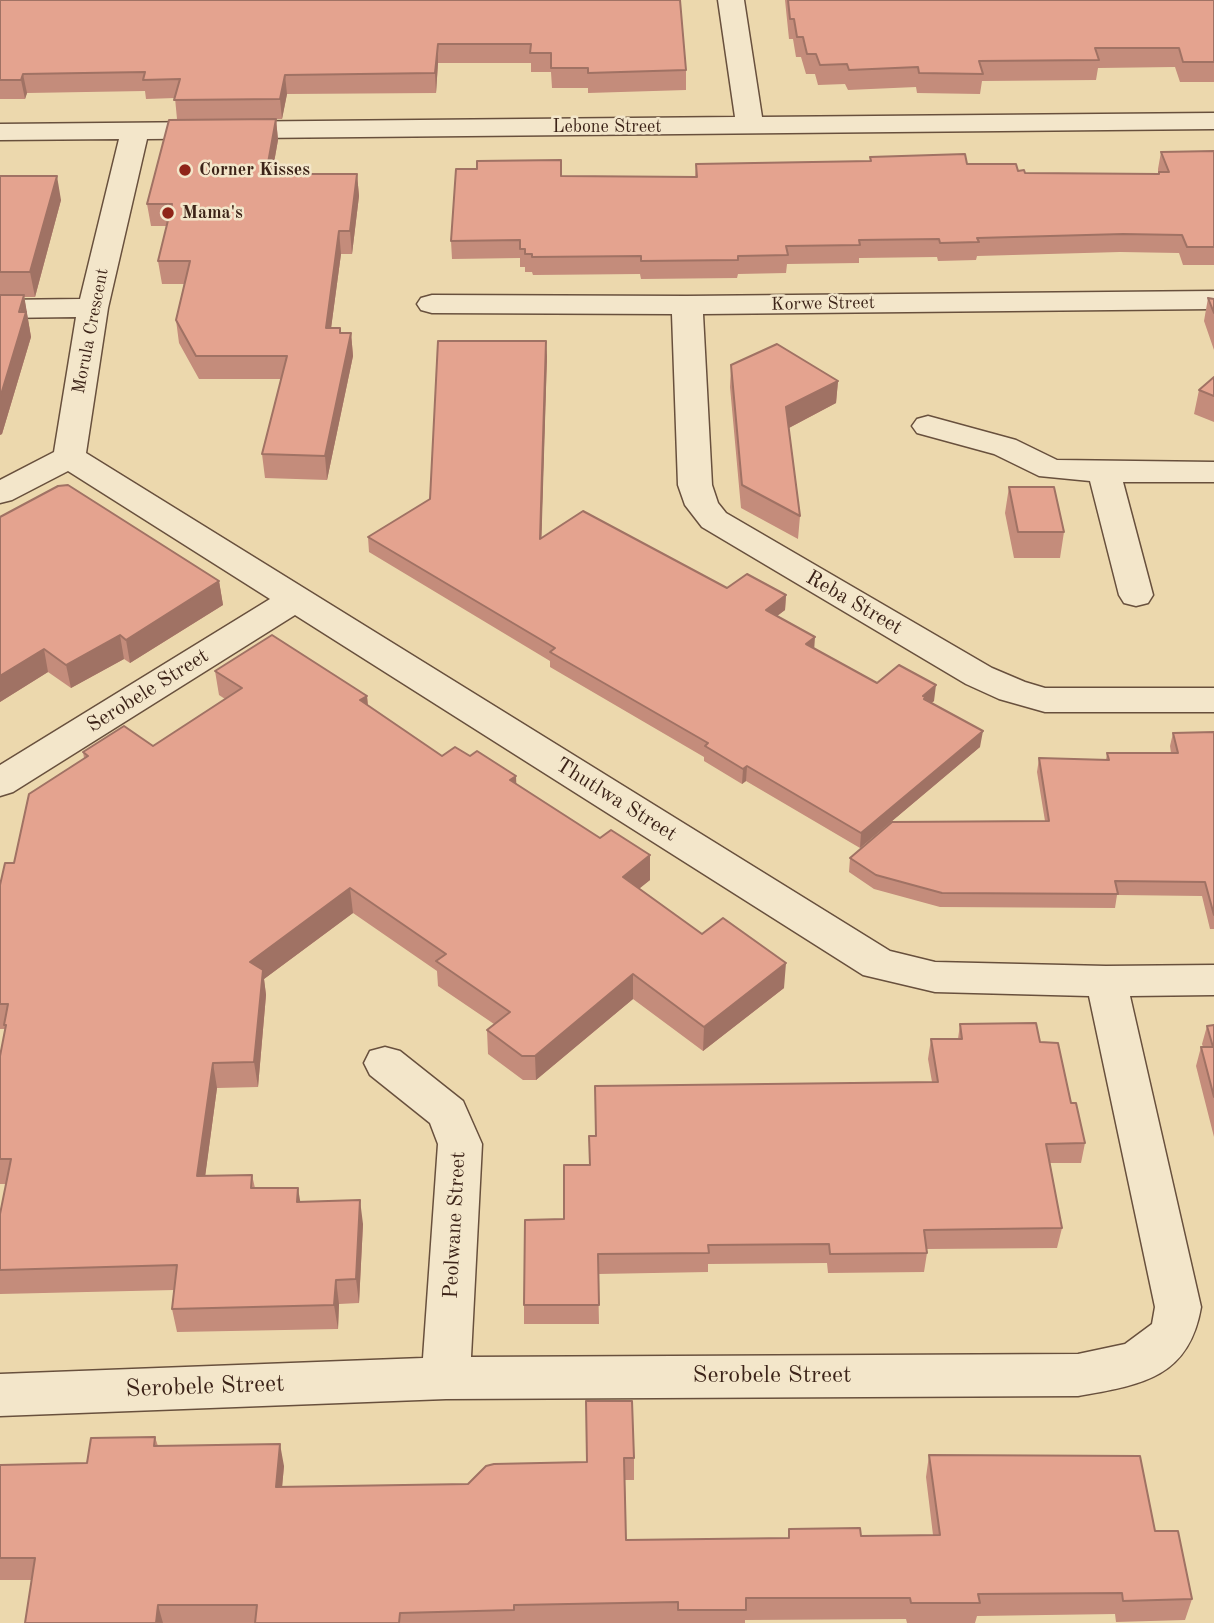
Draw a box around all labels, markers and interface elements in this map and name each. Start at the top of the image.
street label: Lebone Street [552,116,662,138]
place label: Corner Kisses [199,159,310,181]
marker: Corner Kisses [177,162,193,178]
place label: Mama's [182,202,243,224]
marker: Mama's [160,205,176,221]
street label: Morula Crescent [68,266,114,396]
street label: Korwe Street [771,292,875,316]
street label: Reba Street [801,565,907,641]
street label: Serobele Street [82,643,214,739]
street label: Thutlwa Street [551,753,681,847]
street label: Peolwane Street [439,1151,471,1299]
street label: Serobele Street [693,1362,851,1390]
street label: Serobele Street [125,1370,285,1404]

